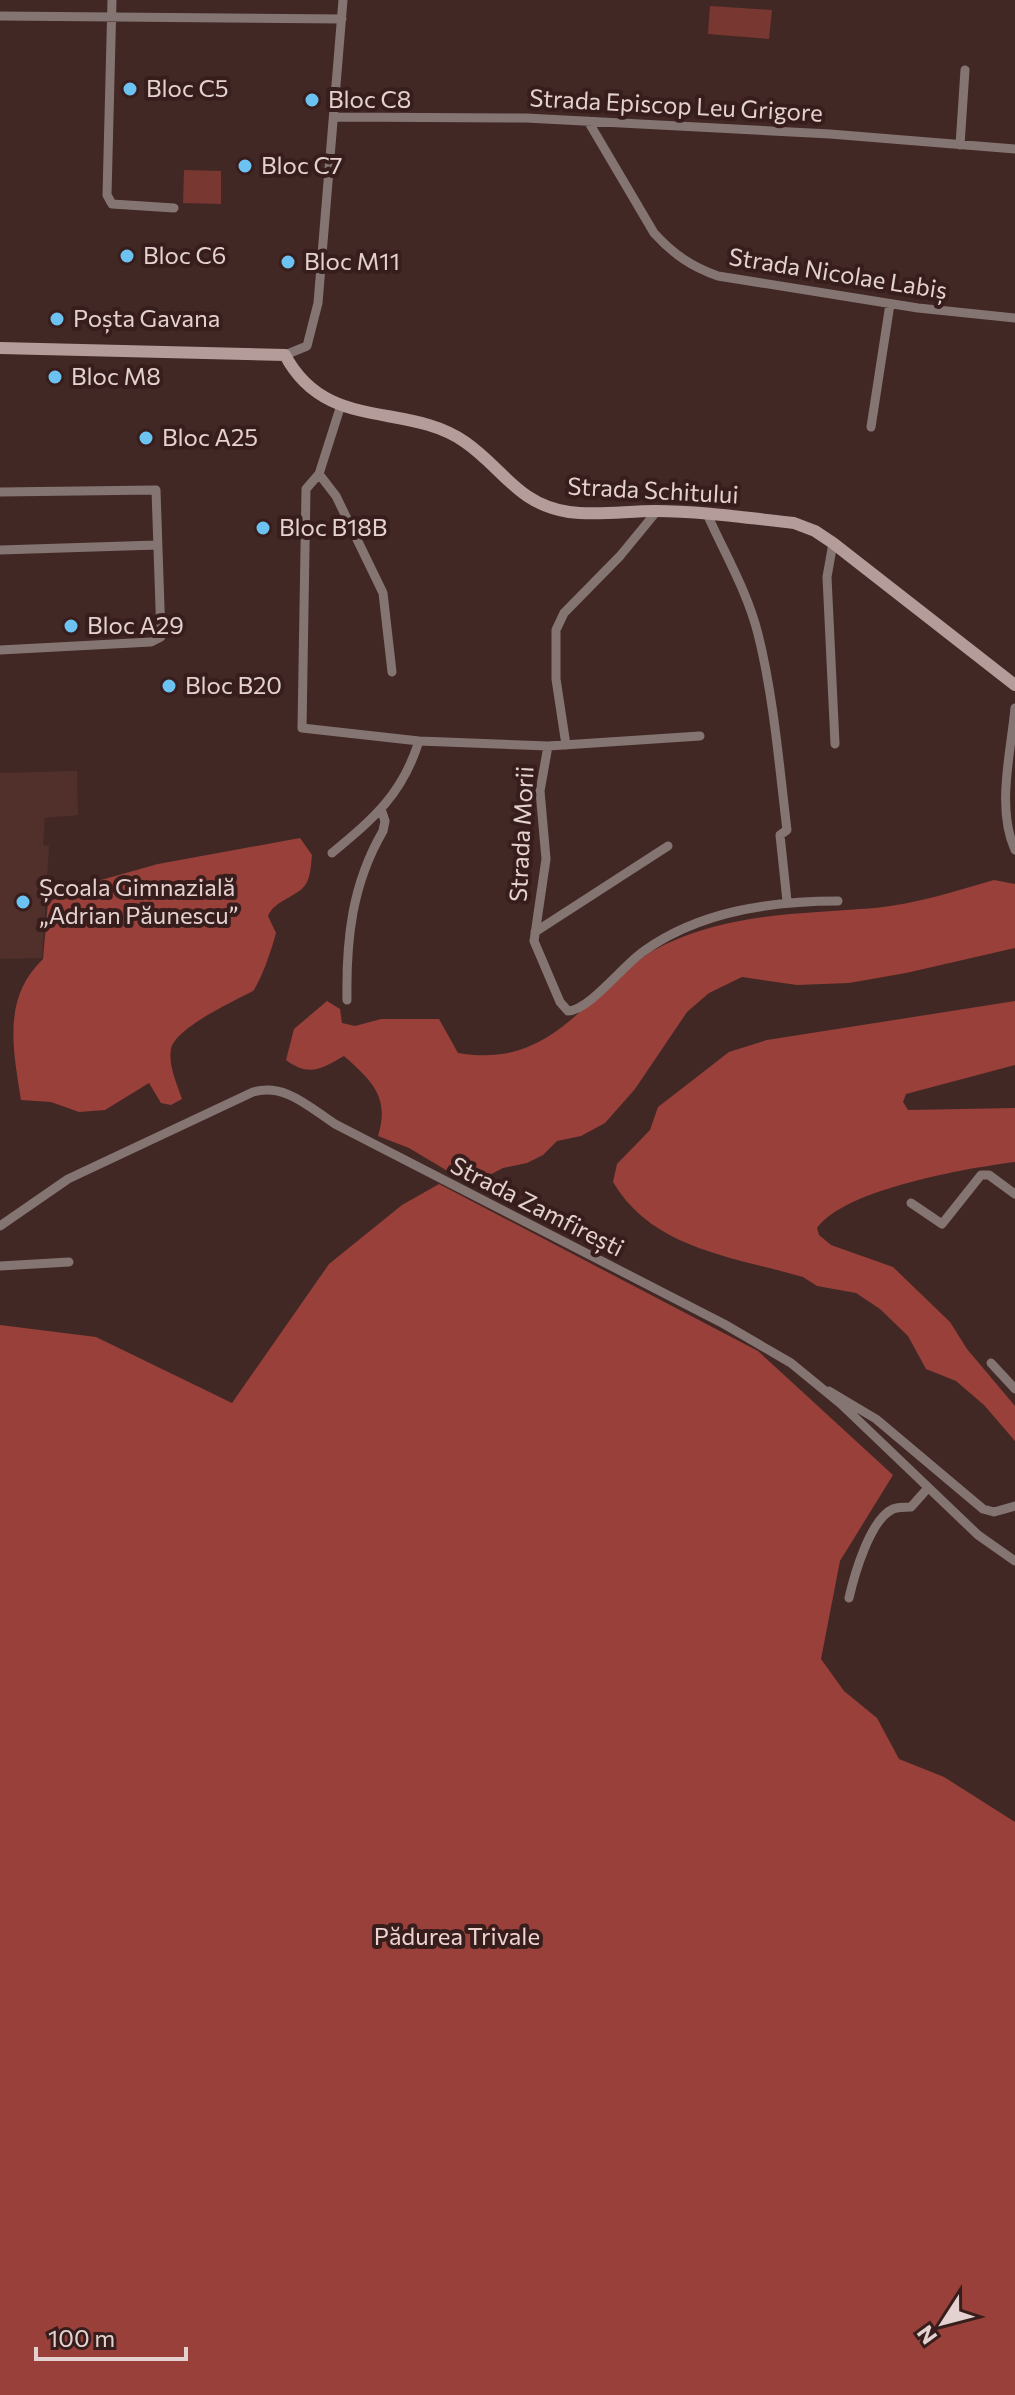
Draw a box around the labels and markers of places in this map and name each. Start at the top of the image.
place label: Bloc C5 [146,73,229,102]
marker: Bloc C5 [121,80,139,98]
place label: Bloc C8 [328,84,411,113]
marker: Bloc C8 [303,91,321,109]
place label: Bloc C7 [261,150,343,179]
marker: Bloc C7 [236,157,254,175]
place label: Bloc C6 [143,240,226,269]
place label: Bloc M11 [304,246,400,275]
marker: Bloc C6 [118,247,136,265]
marker: Bloc M11 [279,253,297,271]
place label: Poșta Gavana [73,303,220,334]
marker: Poșta Gavana [48,310,66,328]
place label: Bloc M8 [71,361,161,390]
marker: Bloc M8 [46,368,64,386]
place label: Bloc A25 [162,422,258,451]
marker: Bloc A25 [137,429,155,447]
place label: Bloc B18B [279,512,387,541]
marker: Bloc B18B [254,519,272,537]
place label: Bloc A29 [87,610,184,639]
marker: Bloc A29 [62,617,80,635]
place label: Bloc B20 [185,670,282,699]
marker: Bloc B20 [160,677,178,695]
place label: Școala Gimnazială „Adrian Păunescu” [39,872,239,929]
marker: Școala Gimnazială „Adrian Păunescu” [14,893,32,911]

